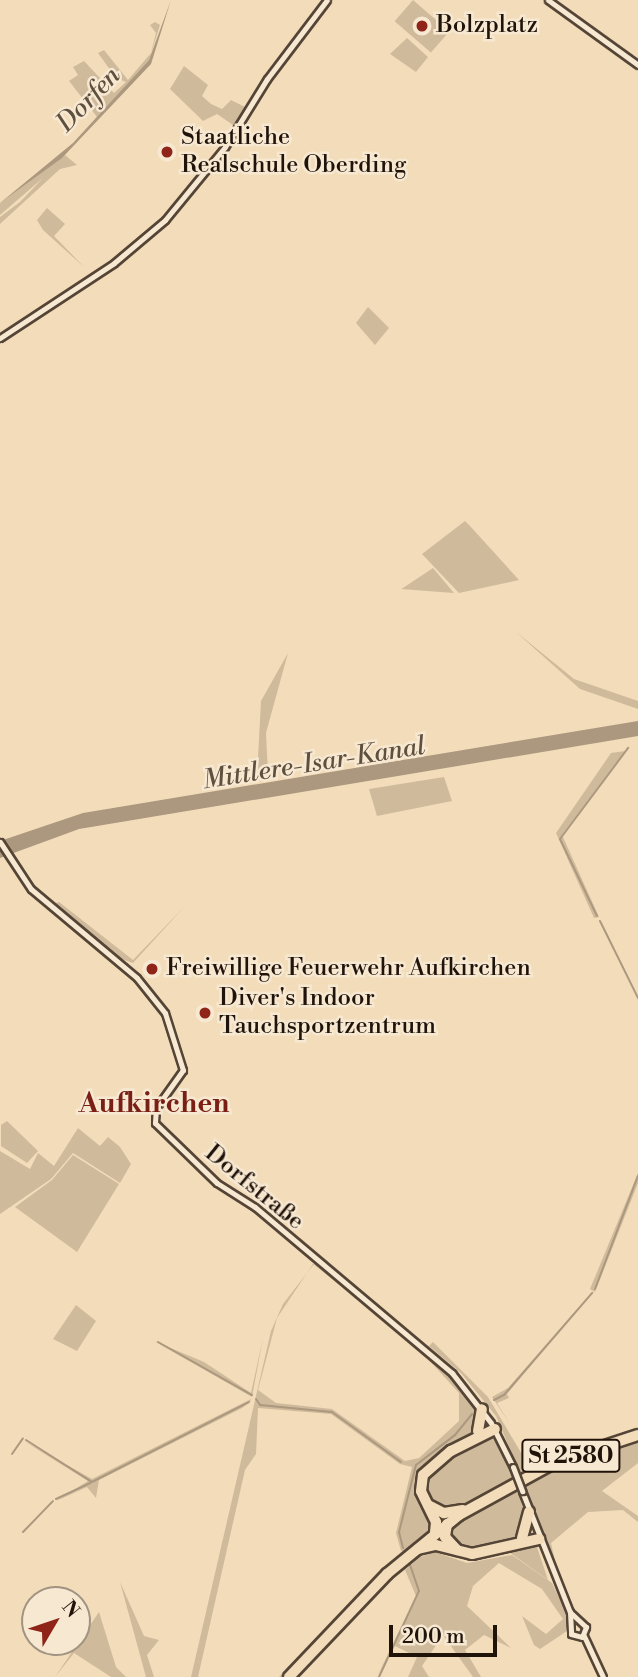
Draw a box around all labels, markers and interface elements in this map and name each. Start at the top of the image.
place label: Bolzplatz [436,12,538,40]
marker: Bolzplatz [414,18,430,34]
water label: Dorfen [50,61,128,139]
place label: Staatliche Realschule Oberding [181,124,406,180]
marker: Staatliche Realschule Oberding [159,144,175,160]
water label: Mittlere-Isar-Kanal [200,731,428,797]
place label: Freiwillige Feuerwehr Aufkirchen [166,955,531,983]
marker: Freiwillige Feuerwehr Aufkirchen [144,961,160,977]
place label: Diver's Indoor Tauchsportzentrum [219,985,436,1041]
marker: Diver's Indoor Tauchsportzentrum [197,1005,213,1021]
district label: Aufkirchen [79,1087,229,1121]
street label: Dorfstraße [199,1139,309,1237]
road number: St 2580 [520,1436,622,1476]
north arrow [21,1586,91,1656]
text: N [57,1596,85,1622]
scale bar [393,1610,502,1654]
text: 200 m [402,1624,465,1650]

